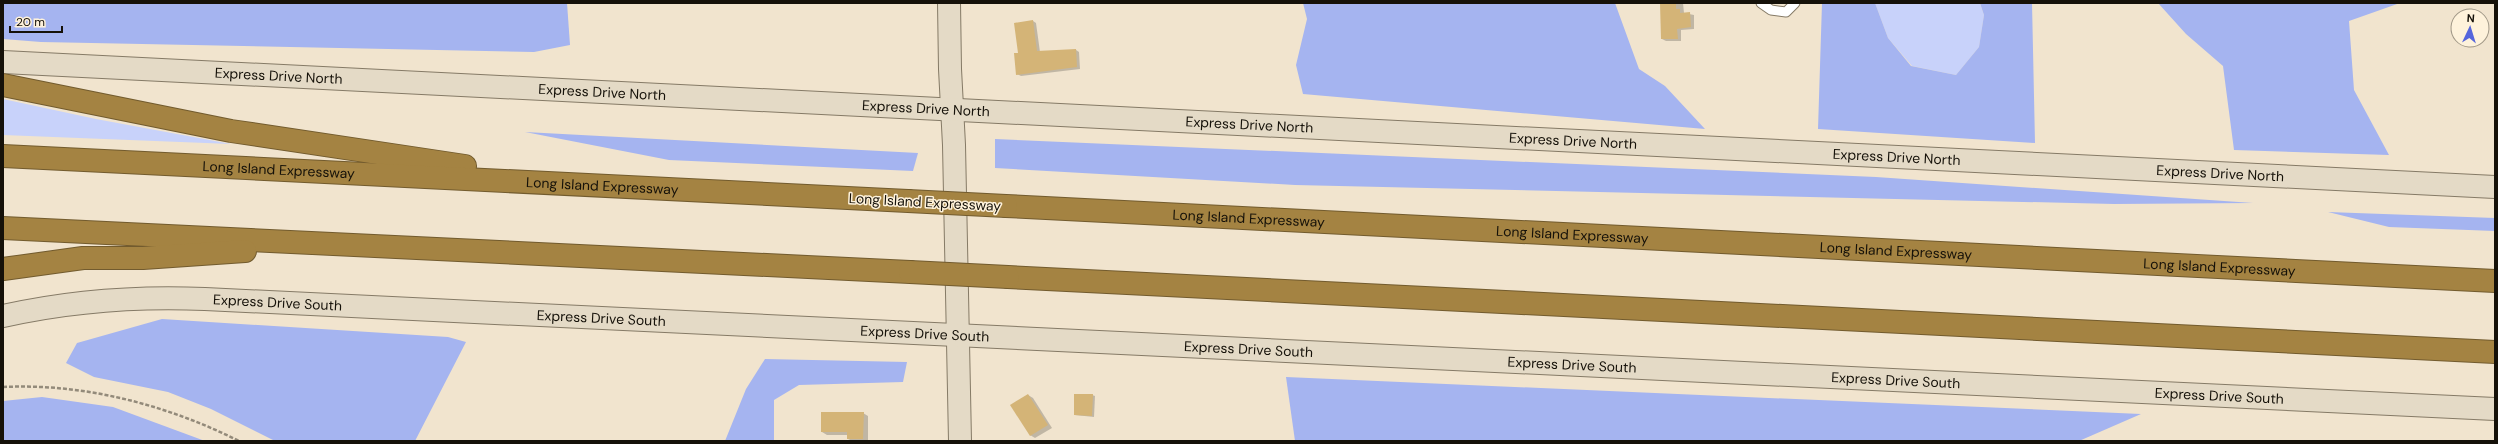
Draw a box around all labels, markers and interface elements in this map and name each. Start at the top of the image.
scale bar [10,8,62,34]
north arrow [2450,8,2490,48]
text: N [2466,11,2475,25]
text: 20 m [16,14,45,30]
street label: Express Drive North [214,64,343,88]
street label: Express Drive North [538,80,667,104]
street label: Express Drive North [861,96,990,120]
street label: Express Drive North [1185,112,1314,137]
street label: Express Drive North [1509,129,1637,153]
street label: Express Drive North [1832,145,1961,169]
street label: Long Island Expressway [202,157,356,182]
street label: Express Drive North [2156,161,2285,185]
street label: Long Island Expressway [526,173,679,199]
street label: Long Island Expressway [848,189,1002,215]
street label: Long Island Expressway [1172,205,1326,231]
street label: Long Island Expressway [1496,222,1649,247]
street label: Long Island Expressway [1819,238,1973,264]
street label: Long Island Expressway [2143,254,2296,280]
street label: Express Drive South [213,290,343,315]
street label: Express Drive South [536,306,666,330]
street label: Express Drive South [860,321,990,346]
street label: Express Drive South [1183,337,1313,361]
street label: Express Drive South [1507,353,1637,377]
street label: Express Drive South [1831,368,1961,392]
street label: Express Drive South [2154,384,2284,408]

